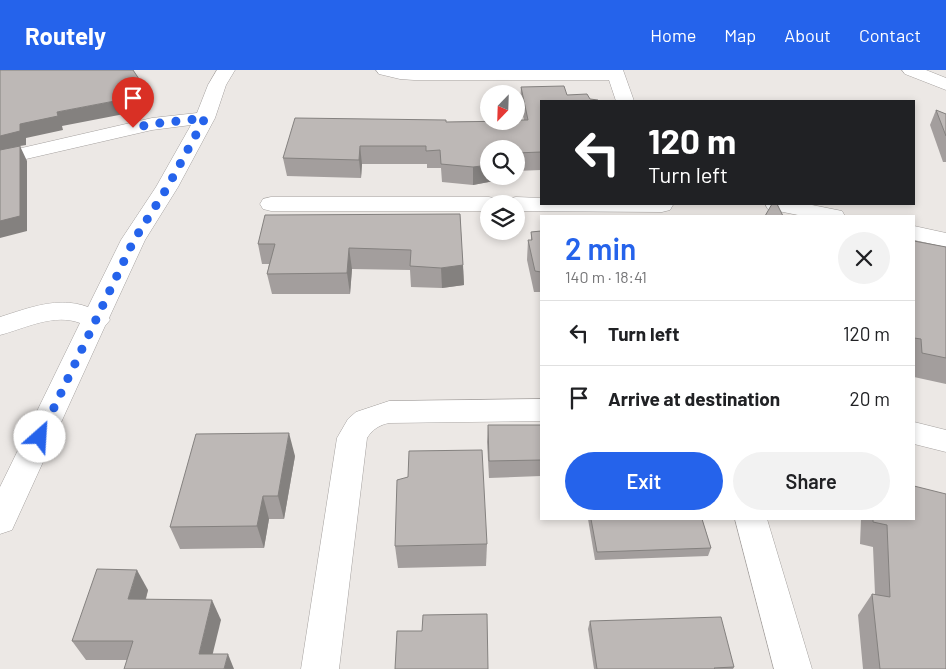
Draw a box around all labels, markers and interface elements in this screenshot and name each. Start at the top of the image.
text: Routely [25,21,106,50]
text: Home [650,24,696,46]
text: Map [724,24,756,46]
text: About [784,24,831,46]
text: Contact [859,24,921,46]
pin [112,77,154,128]
icon: arrive [119,84,147,112]
north arrow [480,85,525,130]
map controls [480,85,525,240]
text: 120 m [648,119,736,161]
icon: left [565,120,630,185]
button: search [480,140,525,185]
text: Turn left [648,161,728,187]
button: layers [480,195,525,240]
text: 2 min [565,230,636,266]
button: close [838,232,890,284]
text: 140 m · 18:41 [565,267,647,286]
icon: left [565,319,593,347]
text: Turn left [608,322,679,345]
text: 120 m [843,322,890,345]
icon: arrive [565,384,593,412]
text: Arrive at destination [608,387,780,410]
text: 20 m [850,387,890,410]
position arrow [13,410,65,462]
button: Exit [565,452,723,510]
button: Share [733,452,890,510]

